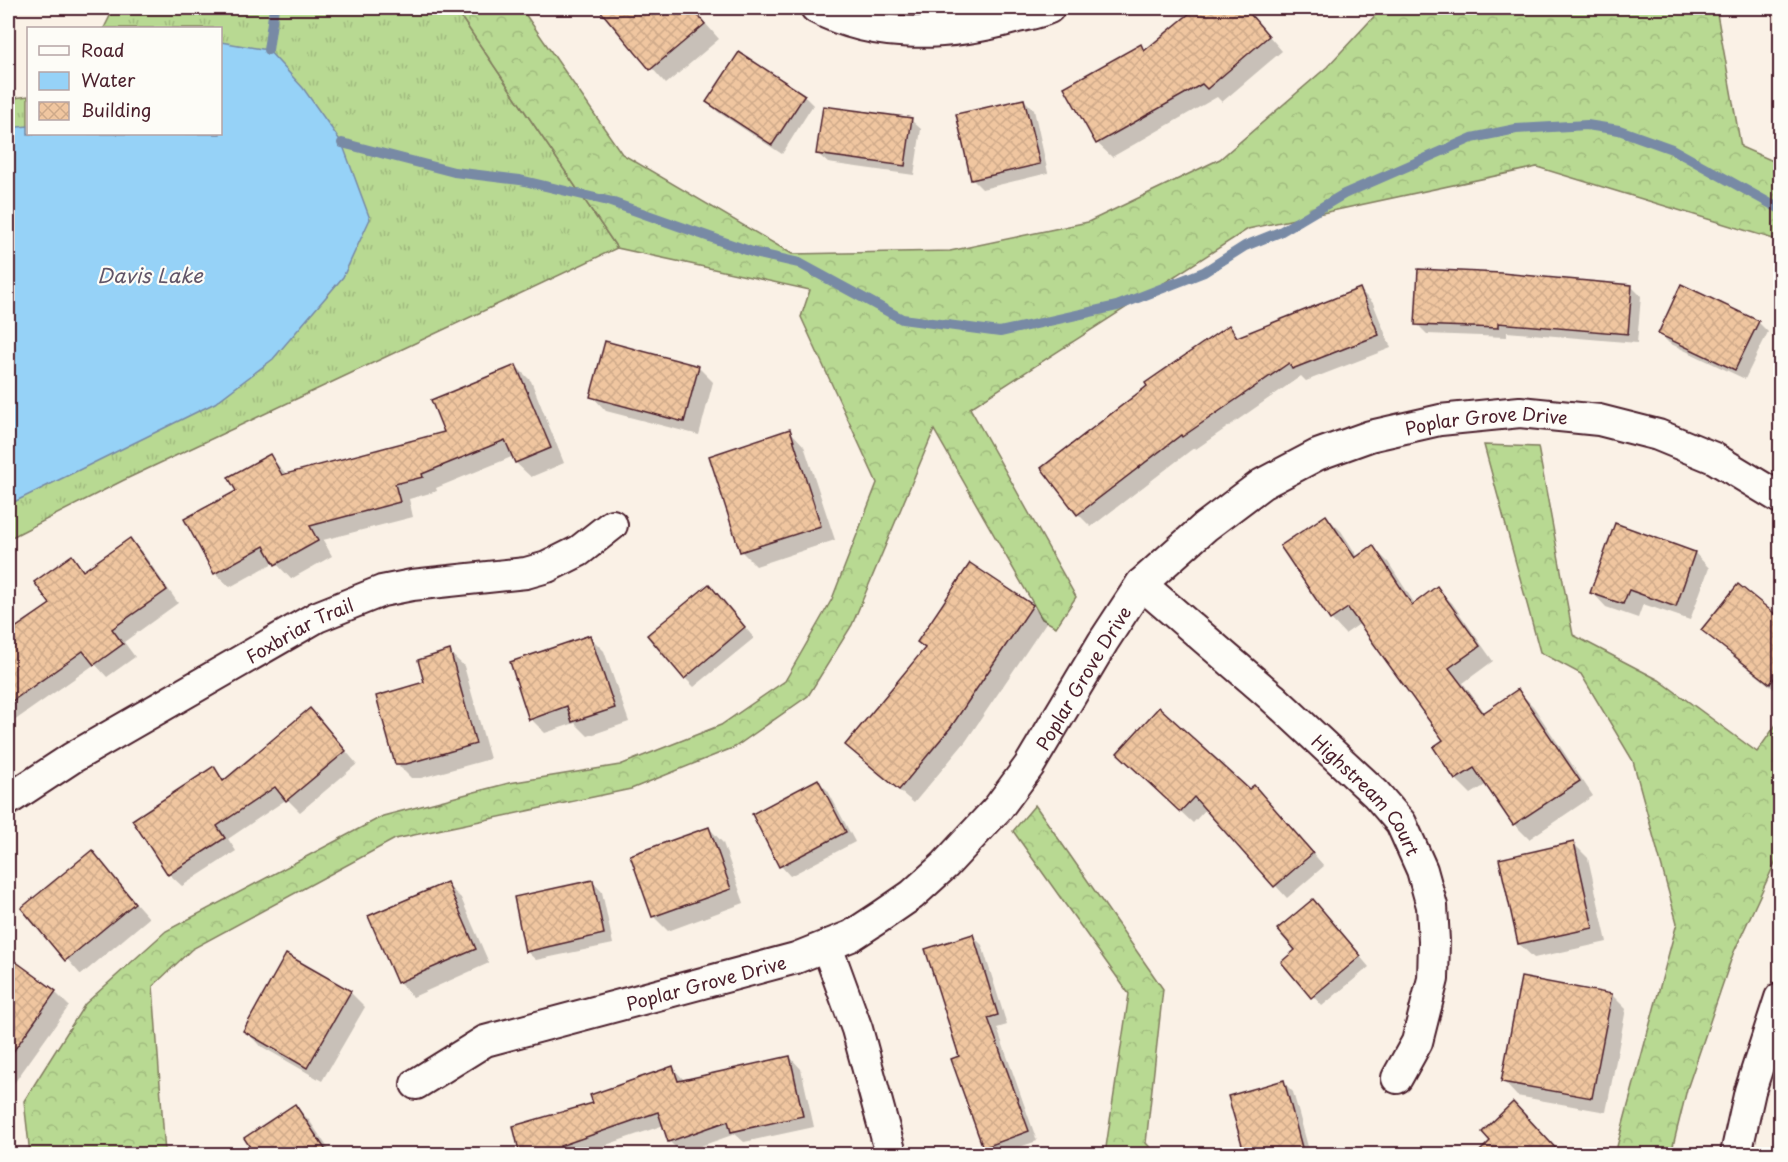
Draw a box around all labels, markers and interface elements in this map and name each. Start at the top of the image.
legend [27,27,222,135]
text: Road [81,36,125,63]
text: Water [81,66,136,93]
text: Building [81,96,151,123]
water label: Davis Lake [97,260,204,290]
street label: Poplar Grove Drive [1402,398,1569,441]
street label: Foxbriar Trail [240,590,357,669]
street label: Poplar Grove Drive [1028,600,1137,755]
street label: Highstream Court [1306,728,1427,860]
street label: Poplar Grove Drive [623,948,789,1016]

